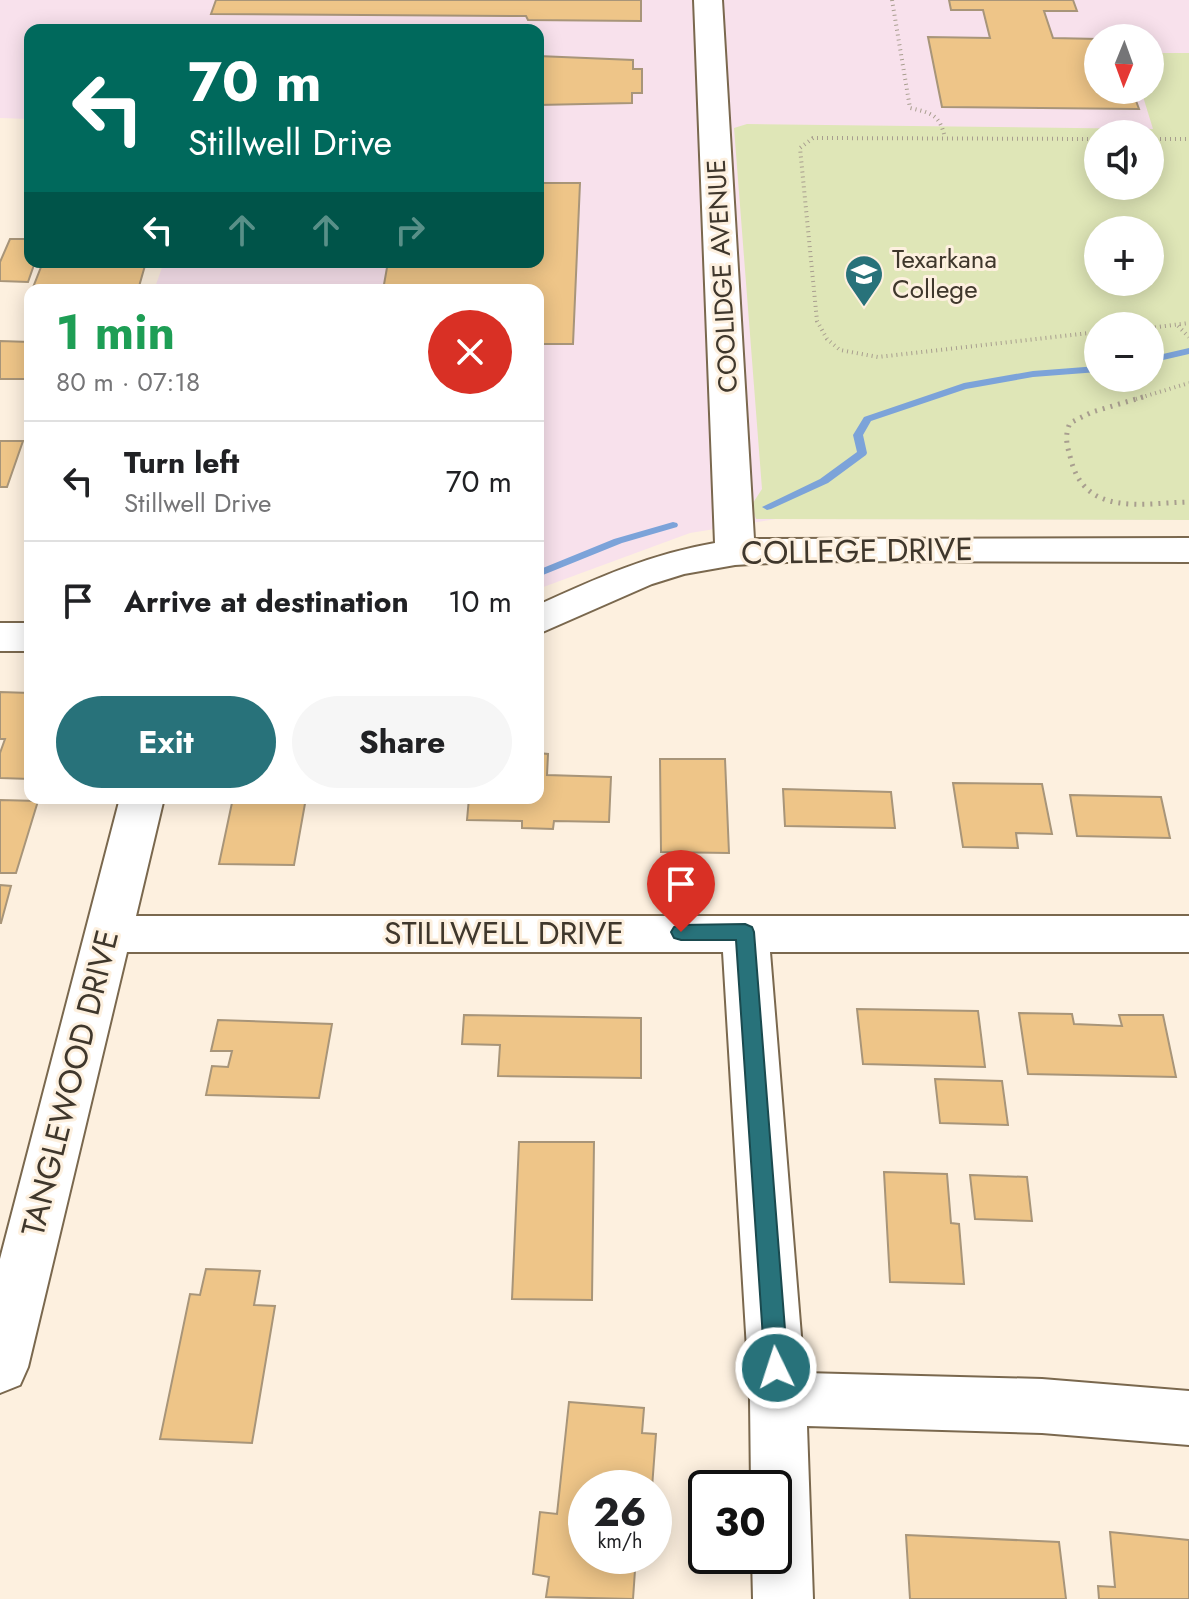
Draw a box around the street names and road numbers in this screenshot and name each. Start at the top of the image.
street label: COOLIDGE AVENUE [697,158,747,394]
street label: COLLEGE DRIVE [741,526,973,576]
street label: STILLWELL DRIVE [384,910,624,956]
street label: TANGLEWOOD DRIVE [10,925,130,1241]

